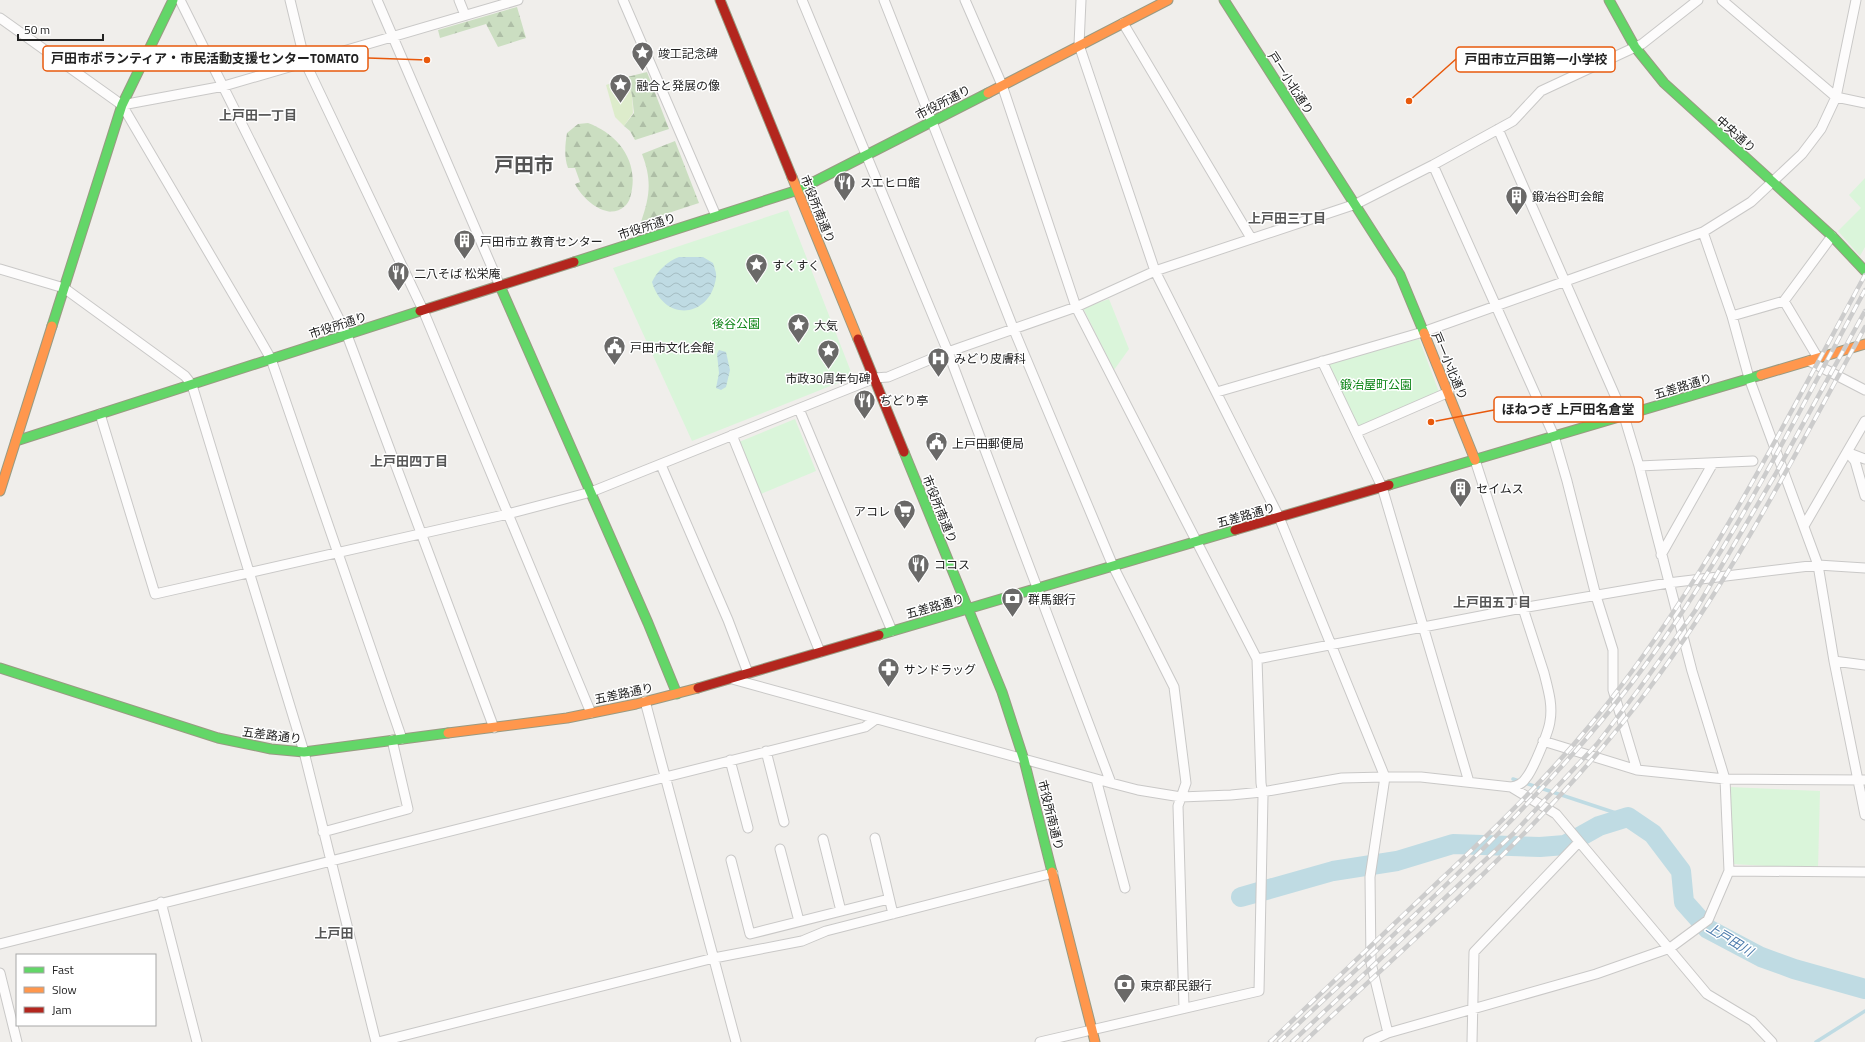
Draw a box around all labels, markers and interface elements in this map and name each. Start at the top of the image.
scale bar [18,16,103,42]
text: 50 m [24,20,50,39]
place icon: 竣工記念碑 [629,40,655,73]
place label: 竣工記念碑 [658,44,718,63]
callout: 戸田市ボランティア・市民活動支援センターTOMATO [43,46,368,71]
callout: 戸田市立戸田第一小学校 [1456,47,1615,72]
text: 戸田市ボランティア・市民活動支援センターTOMATO [51,48,359,68]
street label: 戸一小北通り [1263,48,1319,118]
text: 戸田市立戸田第一小学校 [1464,49,1608,69]
place icon: 融合と発展の像 [607,72,633,105]
place label: 融合と発展の像 [636,76,720,95]
street label: 市役所通り [912,80,974,124]
district label: 上戸田一丁目 [219,105,297,125]
street label: 中央通り [1712,111,1760,157]
district label: 戸田市 [494,149,554,180]
restaurant icon: スエヒロ館 [832,169,858,202]
street label: 市役所南通り [796,172,840,246]
place label: スエヒロ館 [860,173,920,192]
building icon: 鍛冶谷町会館 [1504,183,1530,216]
place label: 鍛冶谷町会館 [1532,187,1604,206]
street label: 市役所通り [616,208,678,244]
district label: 上戸田三丁目 [1248,208,1326,228]
building icon: 戸田市立 教育センター [451,228,477,261]
place label: 戸田市立 教育センター [480,232,603,251]
place icon: すくすく [743,252,769,285]
place label: すくすく [772,256,820,275]
restaurant icon: 二八そば 松栄庵 [385,260,411,293]
place label: 二八そば 松栄庵 [414,264,501,283]
street label: 市役所通り [307,307,369,343]
place icon: 大気 [785,312,811,345]
park label: 後谷公園 [712,314,760,333]
place label: 大気 [814,316,838,335]
street label: 戸一小北通り [1427,329,1473,403]
public building icon: 戸田市文化会館 [602,334,628,367]
place label: 戸田市文化会館 [630,338,714,357]
place icon: 市政30周年句碑 [815,338,841,371]
hospital icon: みどり皮膚科 [926,345,952,378]
place label: みどり皮膚科 [954,349,1026,368]
street label: 五差路通り [1652,368,1714,404]
place label: 市政30周年句碑 [785,369,871,388]
park label: 鍛冶屋町公園 [1340,375,1412,394]
restaurant icon: ぢどり亭 [852,387,878,420]
place label: ぢどり亭 [880,391,928,410]
callout: ほねつぎ 上戸田名倉堂 [1494,397,1643,422]
text: ほねつぎ 上戸田名倉堂 [1502,399,1634,419]
public building icon: 上戸田郵便局 [924,430,950,463]
place label: 上戸田郵便局 [952,434,1024,453]
district label: 上戸田四丁目 [370,451,448,471]
street label: 市役所南通り [918,472,962,546]
building icon: セイムス [1447,475,1473,508]
place label: セイムス [1476,479,1524,498]
supermarket icon: アコレ [892,498,918,531]
street label: 五差路通り [1215,498,1277,532]
place label: アコレ [854,502,890,521]
restaurant icon: ココス [906,551,932,584]
place label: ココス [934,555,970,574]
bank icon: 群馬銀行 [1000,586,1026,619]
street label: 五差路通り [904,589,966,623]
place label: 群馬銀行 [1028,590,1076,609]
district label: 上戸田五丁目 [1453,592,1531,612]
pharmacy icon: サンドラッグ [875,656,901,689]
place label: サンドラッグ [904,660,976,679]
street label: 五差路通り [593,677,655,709]
street label: 五差路通り [241,722,303,748]
street label: 市役所南通り [1033,778,1069,852]
water label: 上戸田川 [1703,917,1759,962]
district label: 上戸田 [314,923,354,943]
legend [16,954,156,1026]
text: Fast [52,960,75,979]
bank icon: 東京都民銀行 [1112,972,1138,1005]
place label: 東京都民銀行 [1140,976,1212,995]
text: Slow [52,980,77,999]
text: Jam [52,1000,72,1019]

